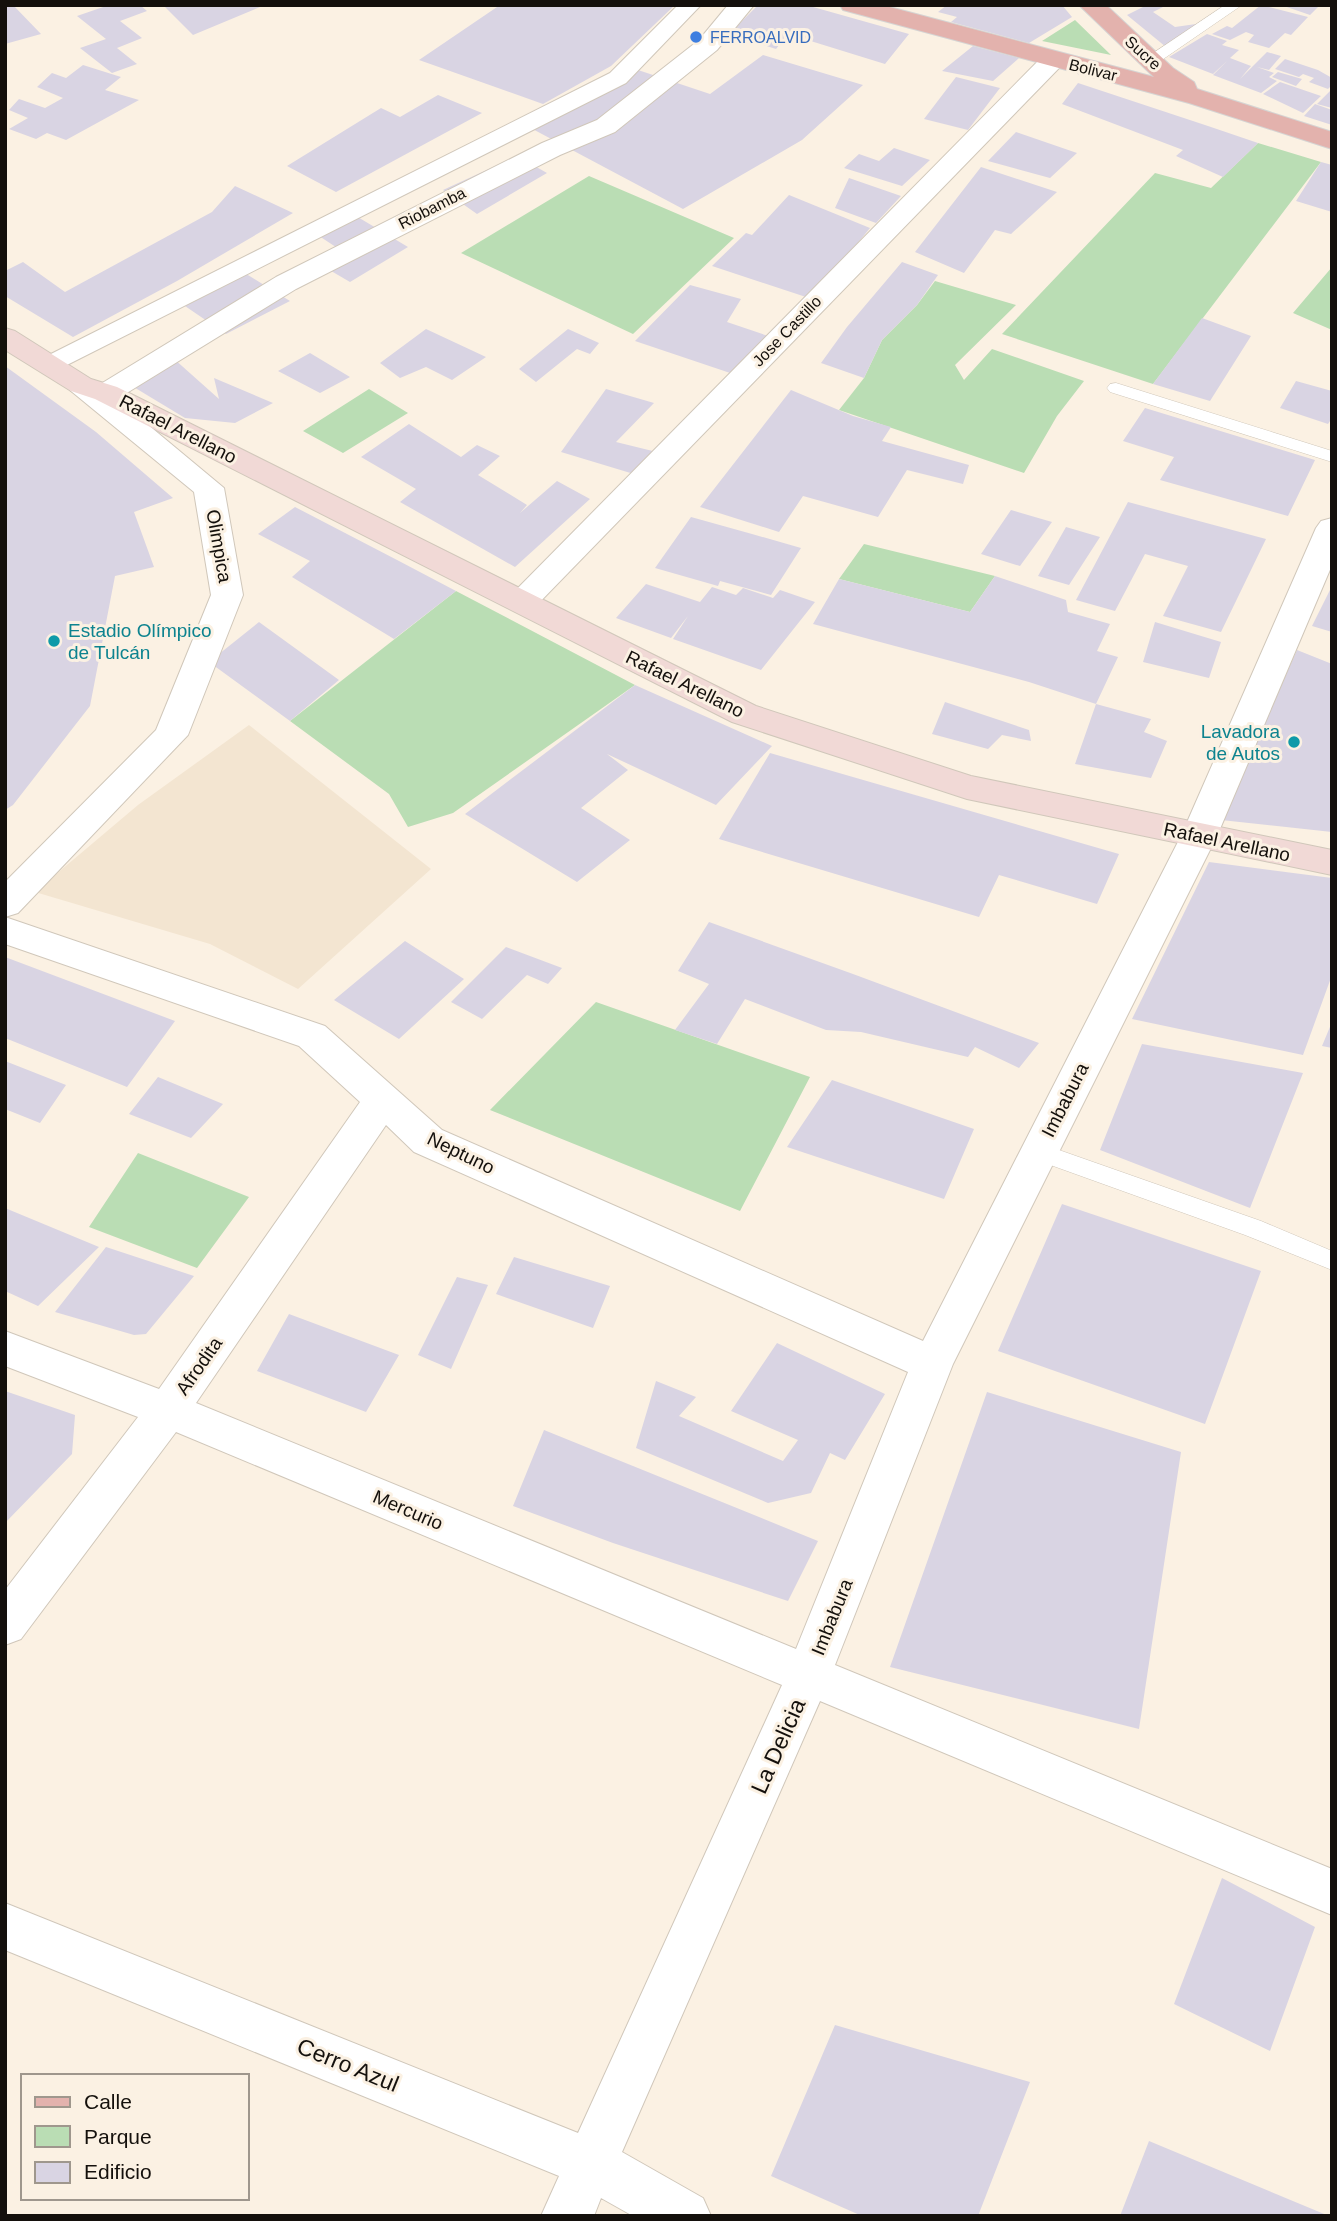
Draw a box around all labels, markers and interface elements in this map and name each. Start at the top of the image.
marker: FERROALVID [688,29,704,45]
place label: FERROALVID [710,29,811,46]
street label: Sucre [1122,33,1164,73]
street label: Bolivar [1067,56,1119,84]
street label: Riobamba [396,184,468,232]
street label: Jose Castillo [749,292,825,370]
street label: Rafael Arellano [116,390,240,468]
street label: Olimpica [202,508,236,585]
place label: Estadio Olímpico de Tulcán [68,620,212,663]
marker: Estadio Olímpico de Tulcán [46,633,62,649]
street label: Rafael Arellano [622,646,748,722]
place label: Lavadora de Autos [1201,721,1280,764]
marker: Lavadora de Autos [1286,734,1302,750]
street label: Rafael Arellano [1162,818,1292,866]
street label: Imbabura [1037,1059,1093,1141]
street label: Neptuno [424,1128,498,1178]
street label: Afrodita [172,1333,227,1399]
street label: Mercurio [370,1486,446,1534]
street label: Imbabura [807,1575,857,1658]
street label: La Delicia [746,1694,810,1797]
street label: Cerro Azul [293,2033,403,2097]
legend [21,2074,248,2200]
text: Calle [84,2090,132,2113]
text: Parque [84,2125,152,2148]
text: Edificio [84,2160,152,2183]

